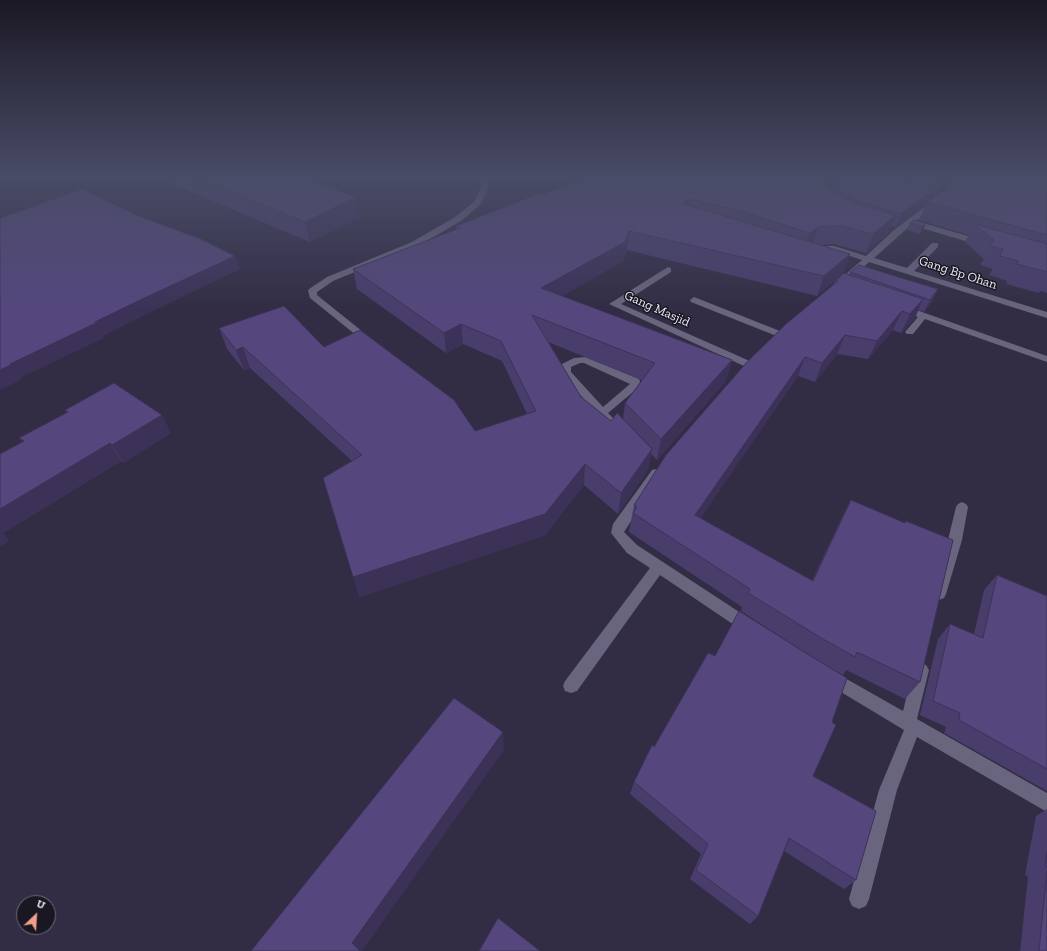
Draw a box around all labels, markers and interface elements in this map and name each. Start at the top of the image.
street label: Gang Bp Ohan [917,253,999,293]
street label: Gang Masjid [622,288,692,330]
north arrow [16,895,56,935]
text: U [35,897,47,912]

